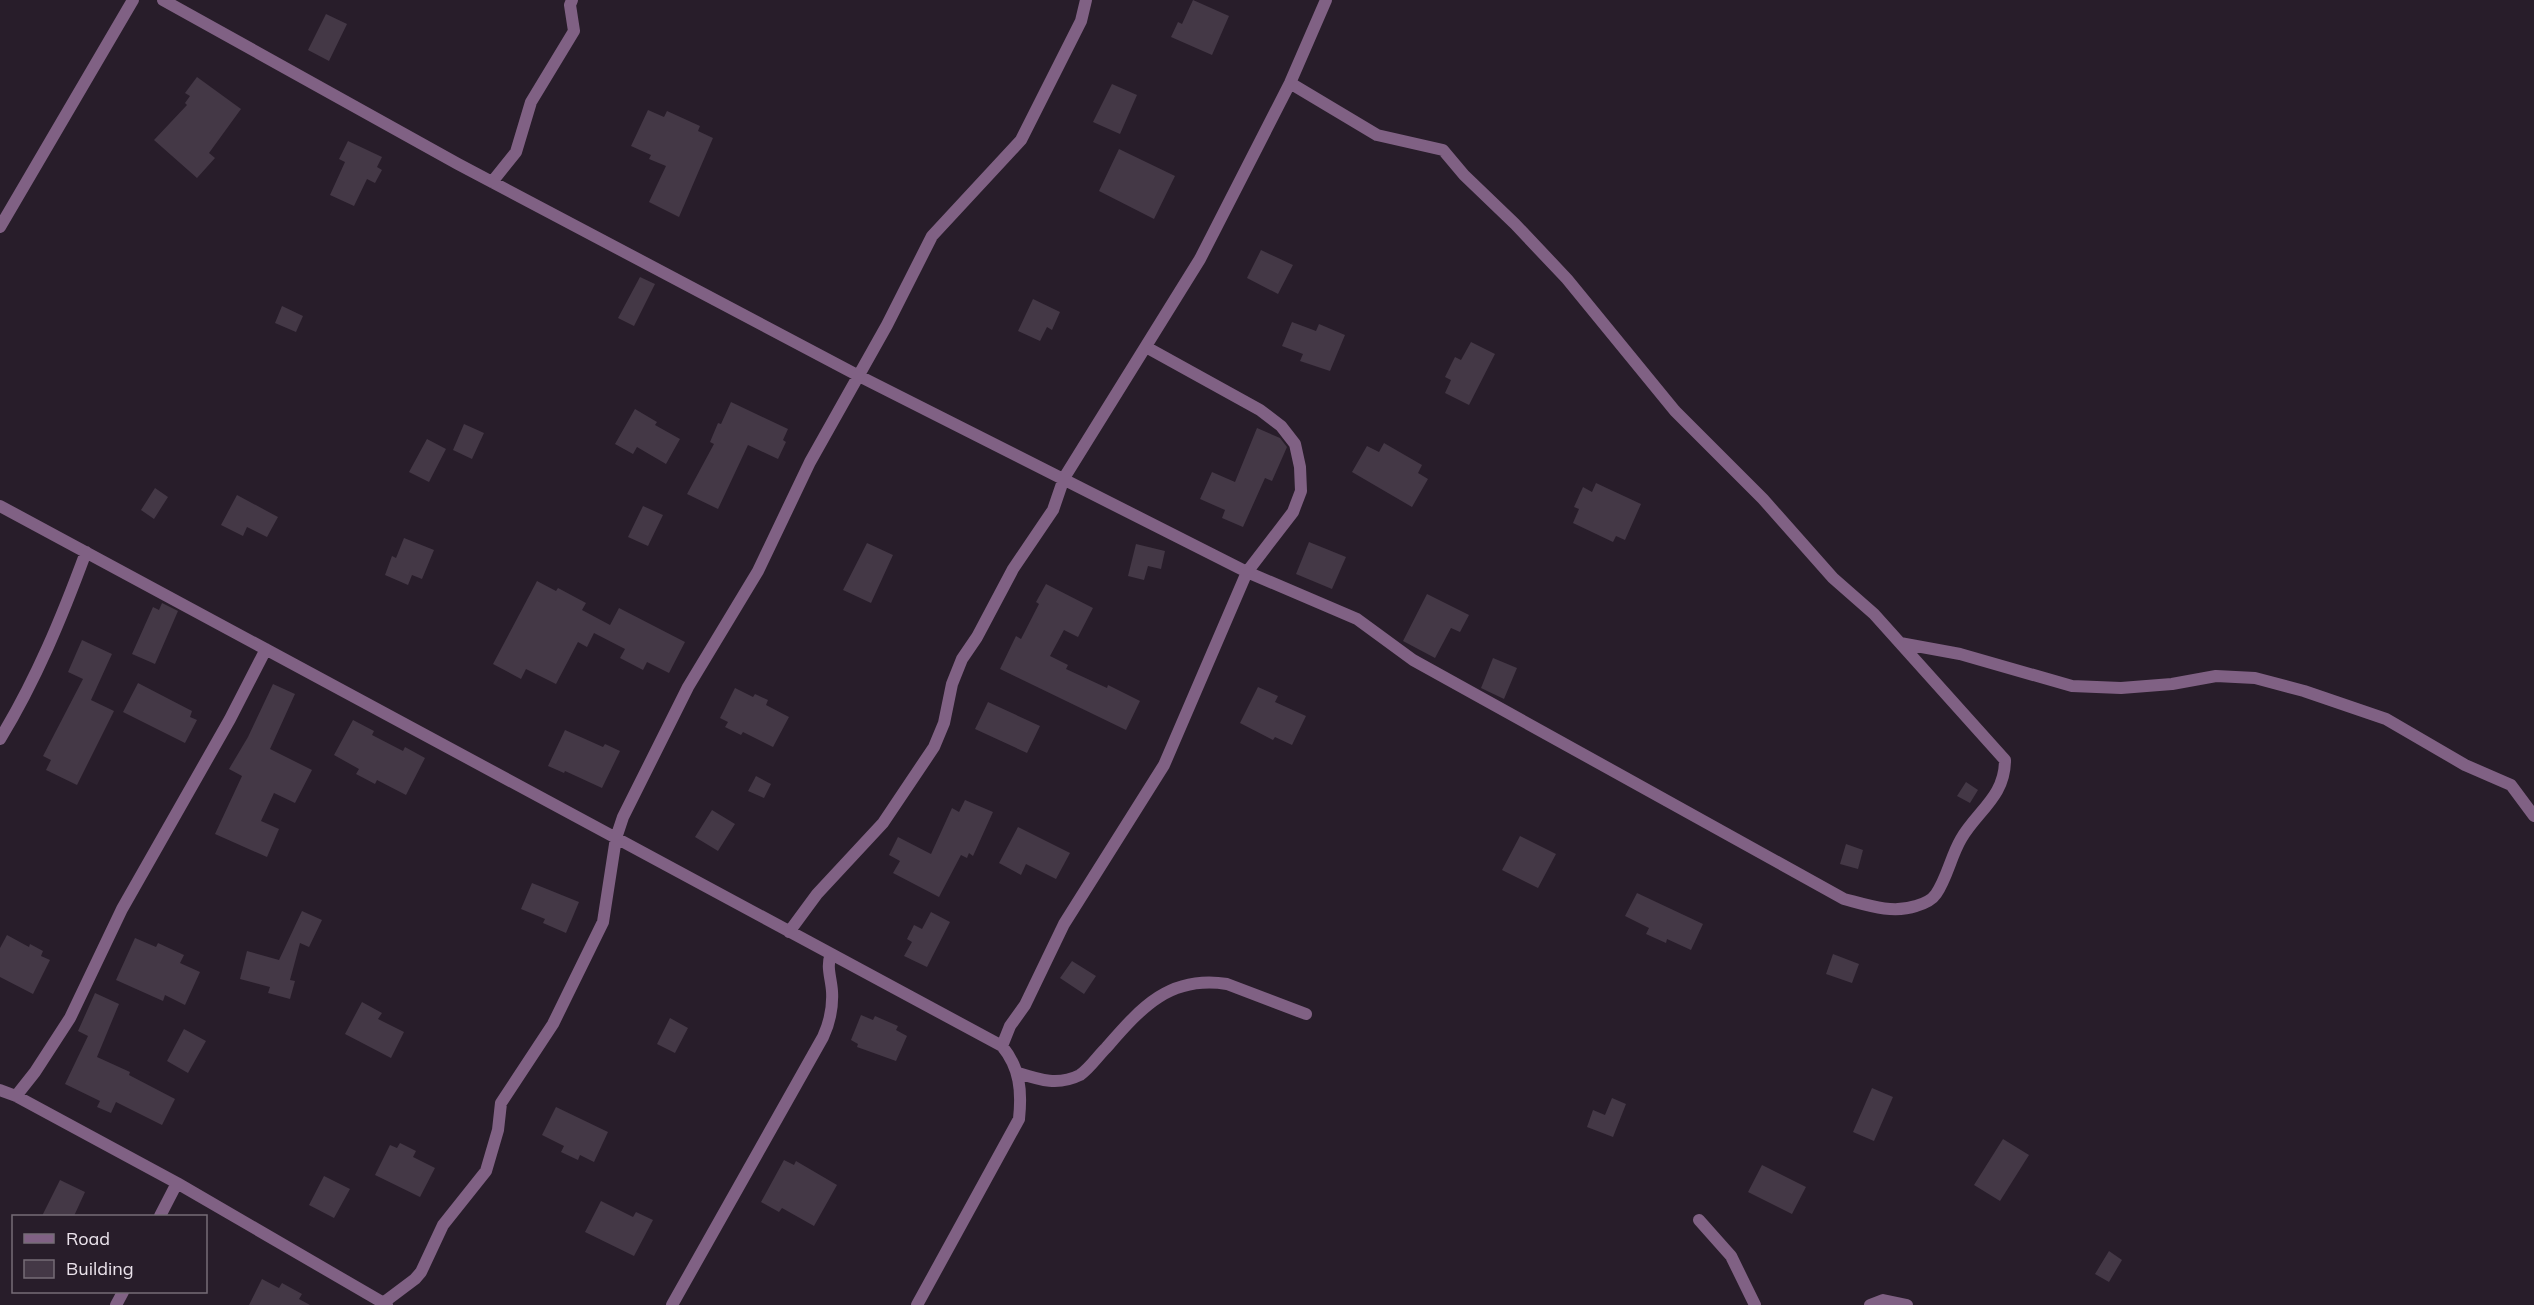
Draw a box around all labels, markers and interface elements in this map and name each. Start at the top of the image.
legend [12,1215,207,1293]
text: Road [66,1227,110,1250]
text: Building [66,1257,134,1280]

